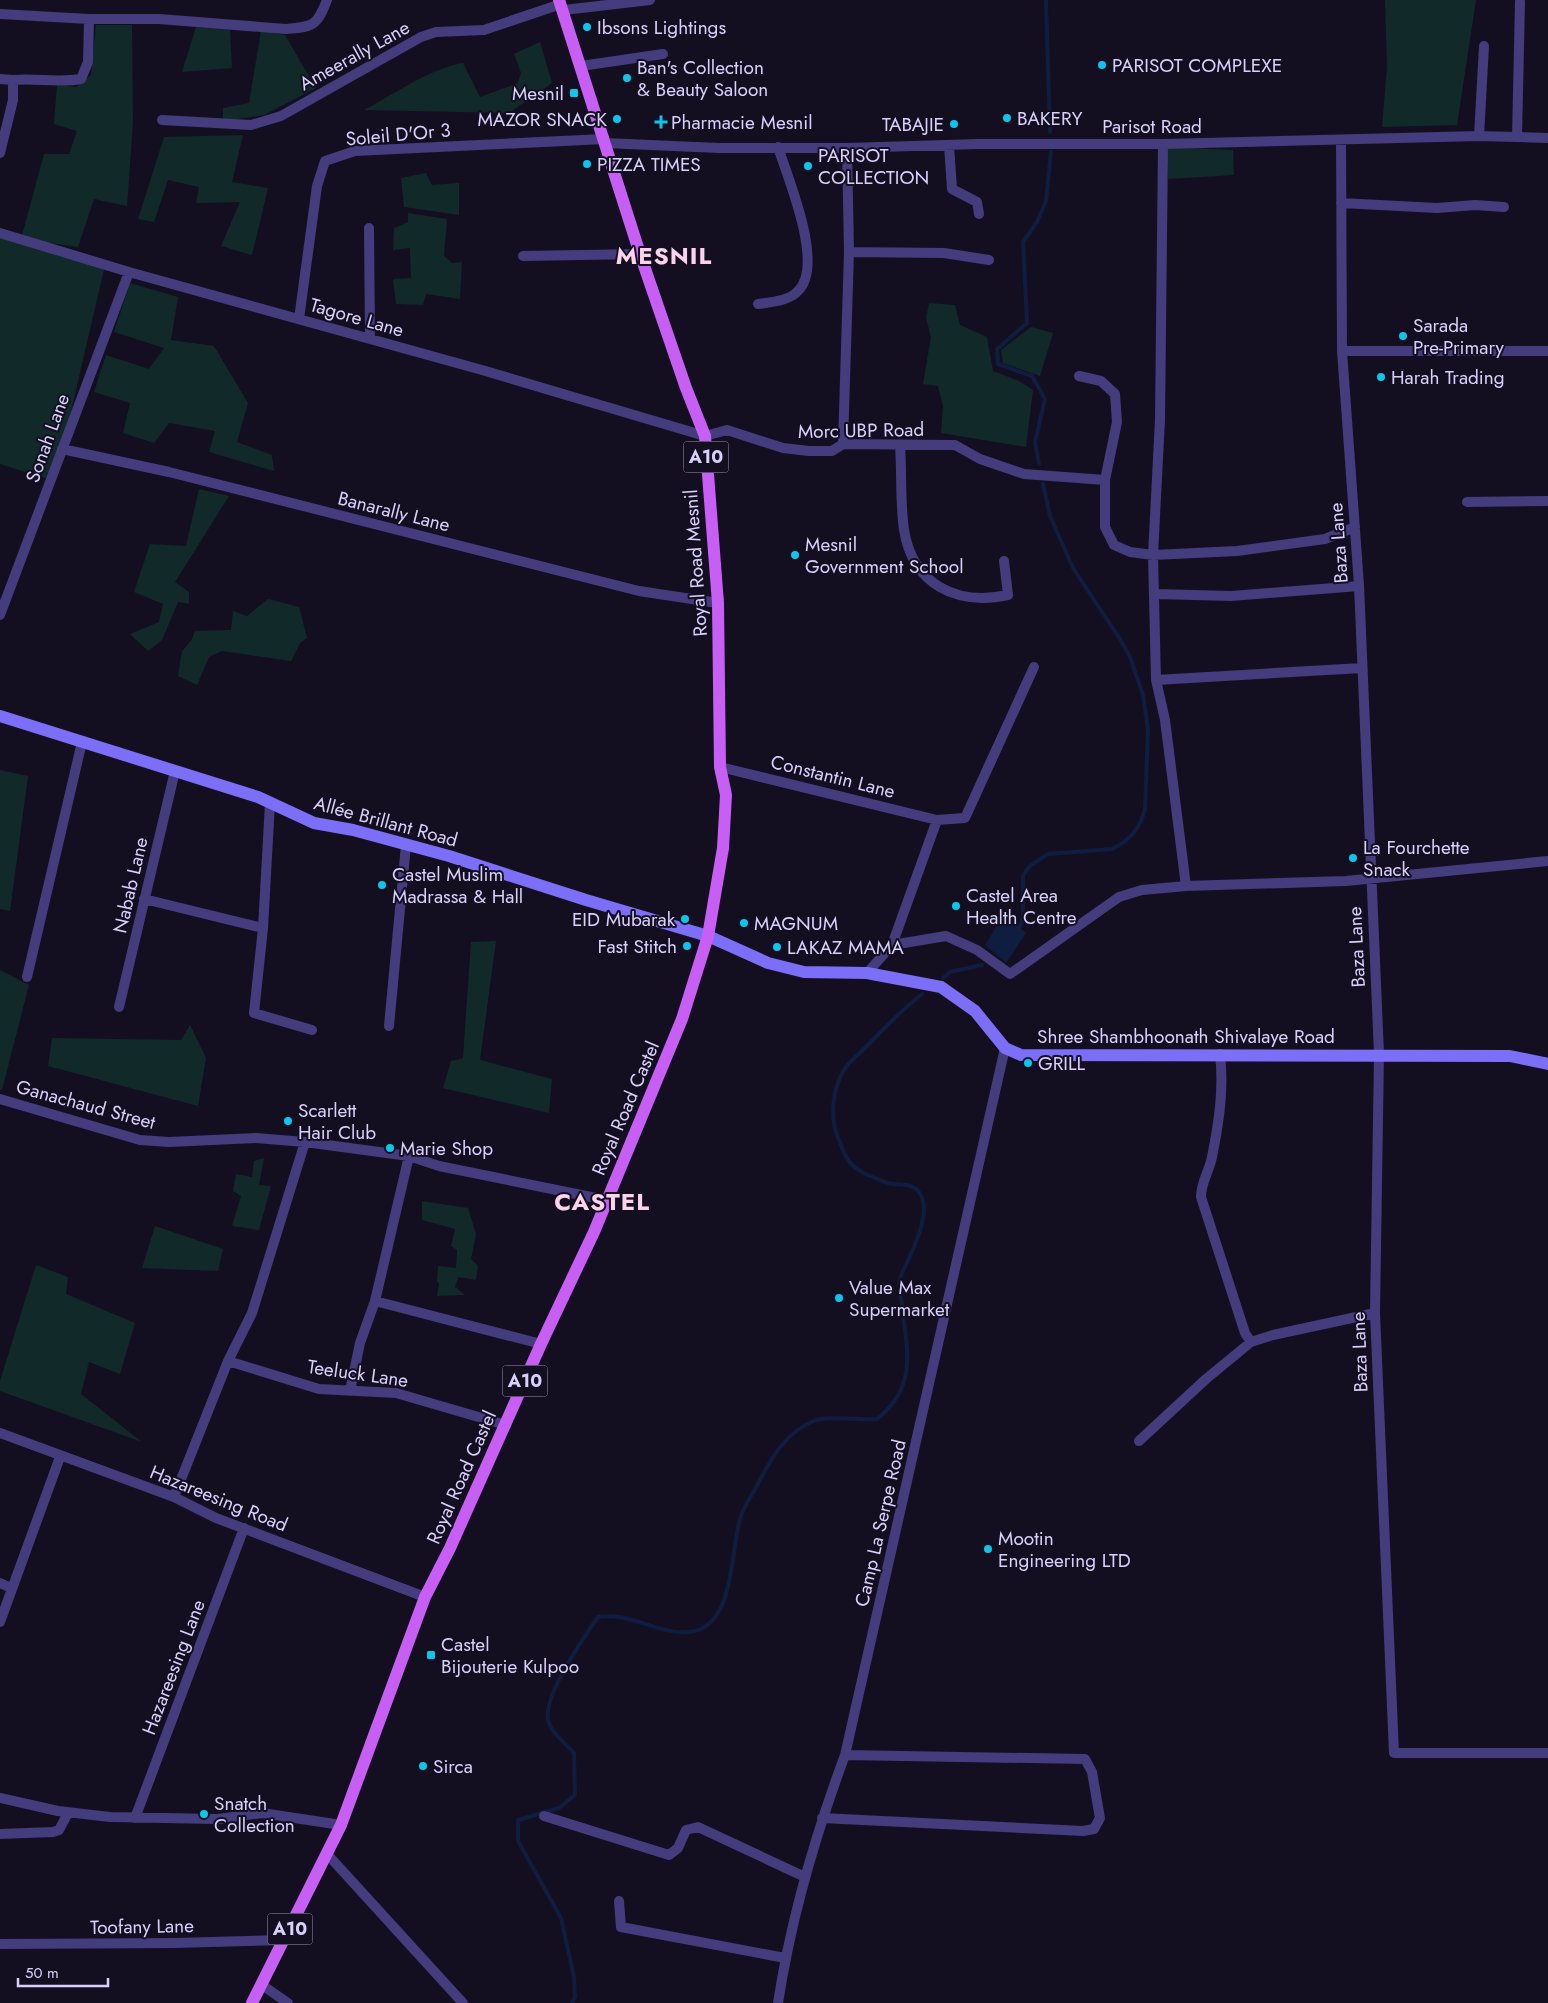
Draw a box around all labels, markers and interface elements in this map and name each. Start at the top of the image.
street label: Ameerally Lane [294,14,415,97]
place label: Ibsons Lightings [597,14,726,41]
marker: Ibsons Lightings [581,21,593,33]
place label: PARISOT COMPLEXE [1112,52,1282,79]
place label: Ban's Collection & Beauty Saloon [637,54,768,103]
marker: PARISOT COMPLEXE [1096,59,1108,71]
marker: Ban's Collection & Beauty Saloon [621,72,633,84]
place label: Mesnil [512,80,564,107]
marker: Mesnil [568,87,580,99]
place label: BAKERY [1017,105,1083,132]
place label: MAZOR SNACK [477,106,607,133]
place label: Pharmacie Mesnil [671,109,813,136]
place label: TABAJIE [882,111,944,138]
marker: BAKERY [1001,112,1013,124]
marker: MAZOR SNACK [611,113,623,125]
street label: Parisot Road [1102,113,1202,140]
street label: Soleil D'Or 3 [344,116,452,153]
marker: Pharmacie Mesnil [655,116,667,128]
marker: TABAJIE [948,118,960,130]
place label: PARISOT COLLECTION [818,142,929,191]
place label: PIZZA TIMES [597,151,701,178]
marker: PIZZA TIMES [581,158,593,170]
marker: PARISOT COLLECTION [802,160,814,172]
district label: MESNIL [616,238,712,273]
street label: Tagore Lane [307,291,407,344]
place label: Sarada Pre-Primary [1413,312,1505,361]
marker: Sarada Pre-Primary [1397,330,1409,342]
place label: Harah Trading [1391,364,1505,391]
marker: Harah Trading [1375,371,1387,383]
street label: Sonah Lane [19,390,76,486]
street label: Morc UBP Road [798,416,924,445]
road number: A10 [684,442,728,472]
street label: Banarally Lane [335,485,453,539]
street label: Royal Road Mesnil [677,489,714,637]
street label: Baza Lane [1322,502,1355,584]
place label: Mesnil Government School [805,531,964,580]
marker: Mesnil Government School [789,549,801,561]
street label: Constantin Lane [768,748,898,805]
street label: Allée Brillant Road [311,789,461,854]
street label: Nabab Lane [106,834,155,936]
place label: La Fourchette Snack [1363,834,1470,883]
marker: La Fourchette Snack [1347,852,1359,864]
place label: Castel Muslim Madrassa & Hall [392,861,523,910]
marker: Castel Muslim Madrassa & Hall [376,879,388,891]
place label: Castel Area Health Centre [966,882,1077,931]
marker: Castel Area Health Centre [950,900,962,912]
place label: EID Mubarak [572,906,676,933]
street label: Baza Lane [1341,906,1372,988]
place label: MAGNUM [754,910,838,937]
marker: EID Mubarak [679,913,691,925]
marker: MAGNUM [738,917,750,929]
place label: Fast Stitch [597,933,677,960]
place label: LAKAZ MAMA [787,934,904,961]
marker: Fast Stitch [681,940,693,952]
marker: LAKAZ MAMA [771,941,783,953]
street label: Shree Shambhoonath Shivalaye Road [1037,1023,1335,1050]
street label: Royal Road Castel [585,1037,666,1180]
place label: GRILL [1038,1050,1086,1077]
marker: GRILL [1022,1057,1034,1069]
street label: Ganachaud Street [13,1073,159,1136]
place label: Scarlett Hair Club [298,1097,376,1146]
marker: Scarlett Hair Club [282,1115,294,1127]
place label: Marie Shop [400,1135,493,1162]
marker: Marie Shop [384,1142,396,1154]
district label: CASTEL [554,1184,650,1219]
place label: Value Max Supermarket [849,1274,950,1323]
marker: Value Max Supermarket [833,1292,845,1304]
street label: Baza Lane [1345,1311,1374,1393]
street label: Teeluck Lane [306,1353,410,1394]
road number: A10 [502,1365,548,1396]
street label: Royal Road Castel [420,1406,503,1548]
street label: Camp La Serpe Road [848,1437,913,1609]
street label: Hazareesing Road [146,1459,292,1538]
place label: Mootin Engineering LTD [998,1525,1131,1574]
marker: Mootin Engineering LTD [982,1543,994,1555]
street label: Hazareesing Lane [135,1595,212,1739]
place label: Castel Bijouterie Kulpoo [441,1631,579,1680]
marker: Castel Bijouterie Kulpoo [425,1649,437,1661]
place label: Sirca [433,1753,473,1780]
marker: Sirca [417,1760,429,1772]
place label: Snatch Collection [214,1790,295,1839]
marker: Snatch Collection [198,1808,210,1820]
street label: Toofany Lane [90,1912,194,1941]
road number: A10 [268,1914,312,1945]
scale bar [18,1956,108,1988]
text: 50 m [25,1962,59,1984]

